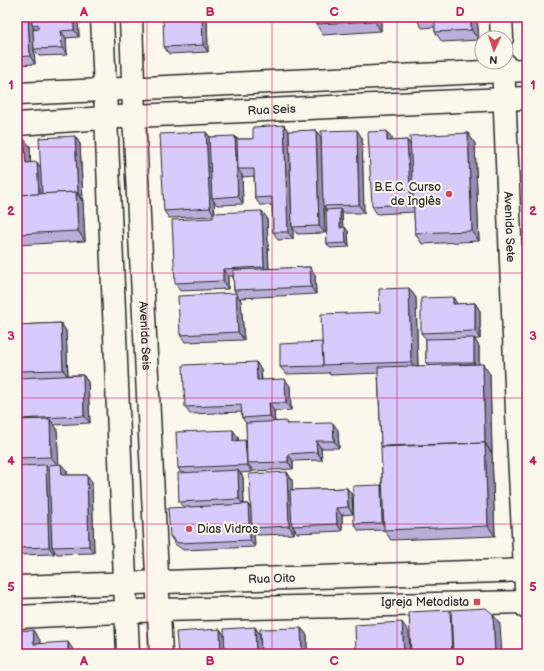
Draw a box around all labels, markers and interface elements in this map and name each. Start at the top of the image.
text: A [79,4,88,20]
text: B [205,4,215,20]
text: C [329,4,339,20]
text: D [455,4,465,20]
north arrow [474,30,514,70]
text: N [489,53,498,66]
text: 1 [8,77,14,93]
text: 1 [530,77,536,93]
street label: Rua Seis [247,101,296,118]
place label: B.E.C. Curso de Inglês [374,180,441,209]
marker: B.E.C. Curso de Inglês [444,189,454,199]
street label: Avenida Sete [501,191,519,263]
text: 2 [7,203,15,219]
text: 2 [529,203,537,219]
street label: Avenida Seis [136,301,154,371]
text: 3 [7,328,15,344]
text: 3 [529,328,537,344]
text: 4 [7,453,15,469]
text: 4 [529,453,537,469]
place label: Dias Vidros [197,522,258,537]
marker: Dias Vidros [184,524,194,534]
street label: Rua Oito [248,570,296,587]
text: 5 [7,579,15,595]
text: 5 [529,579,537,595]
place label: Igreja Metodista [381,595,469,610]
marker: Igreja Metodista [472,597,482,607]
text: A [79,653,88,669]
text: B [205,653,215,669]
text: C [329,653,339,669]
text: D [455,653,465,669]

